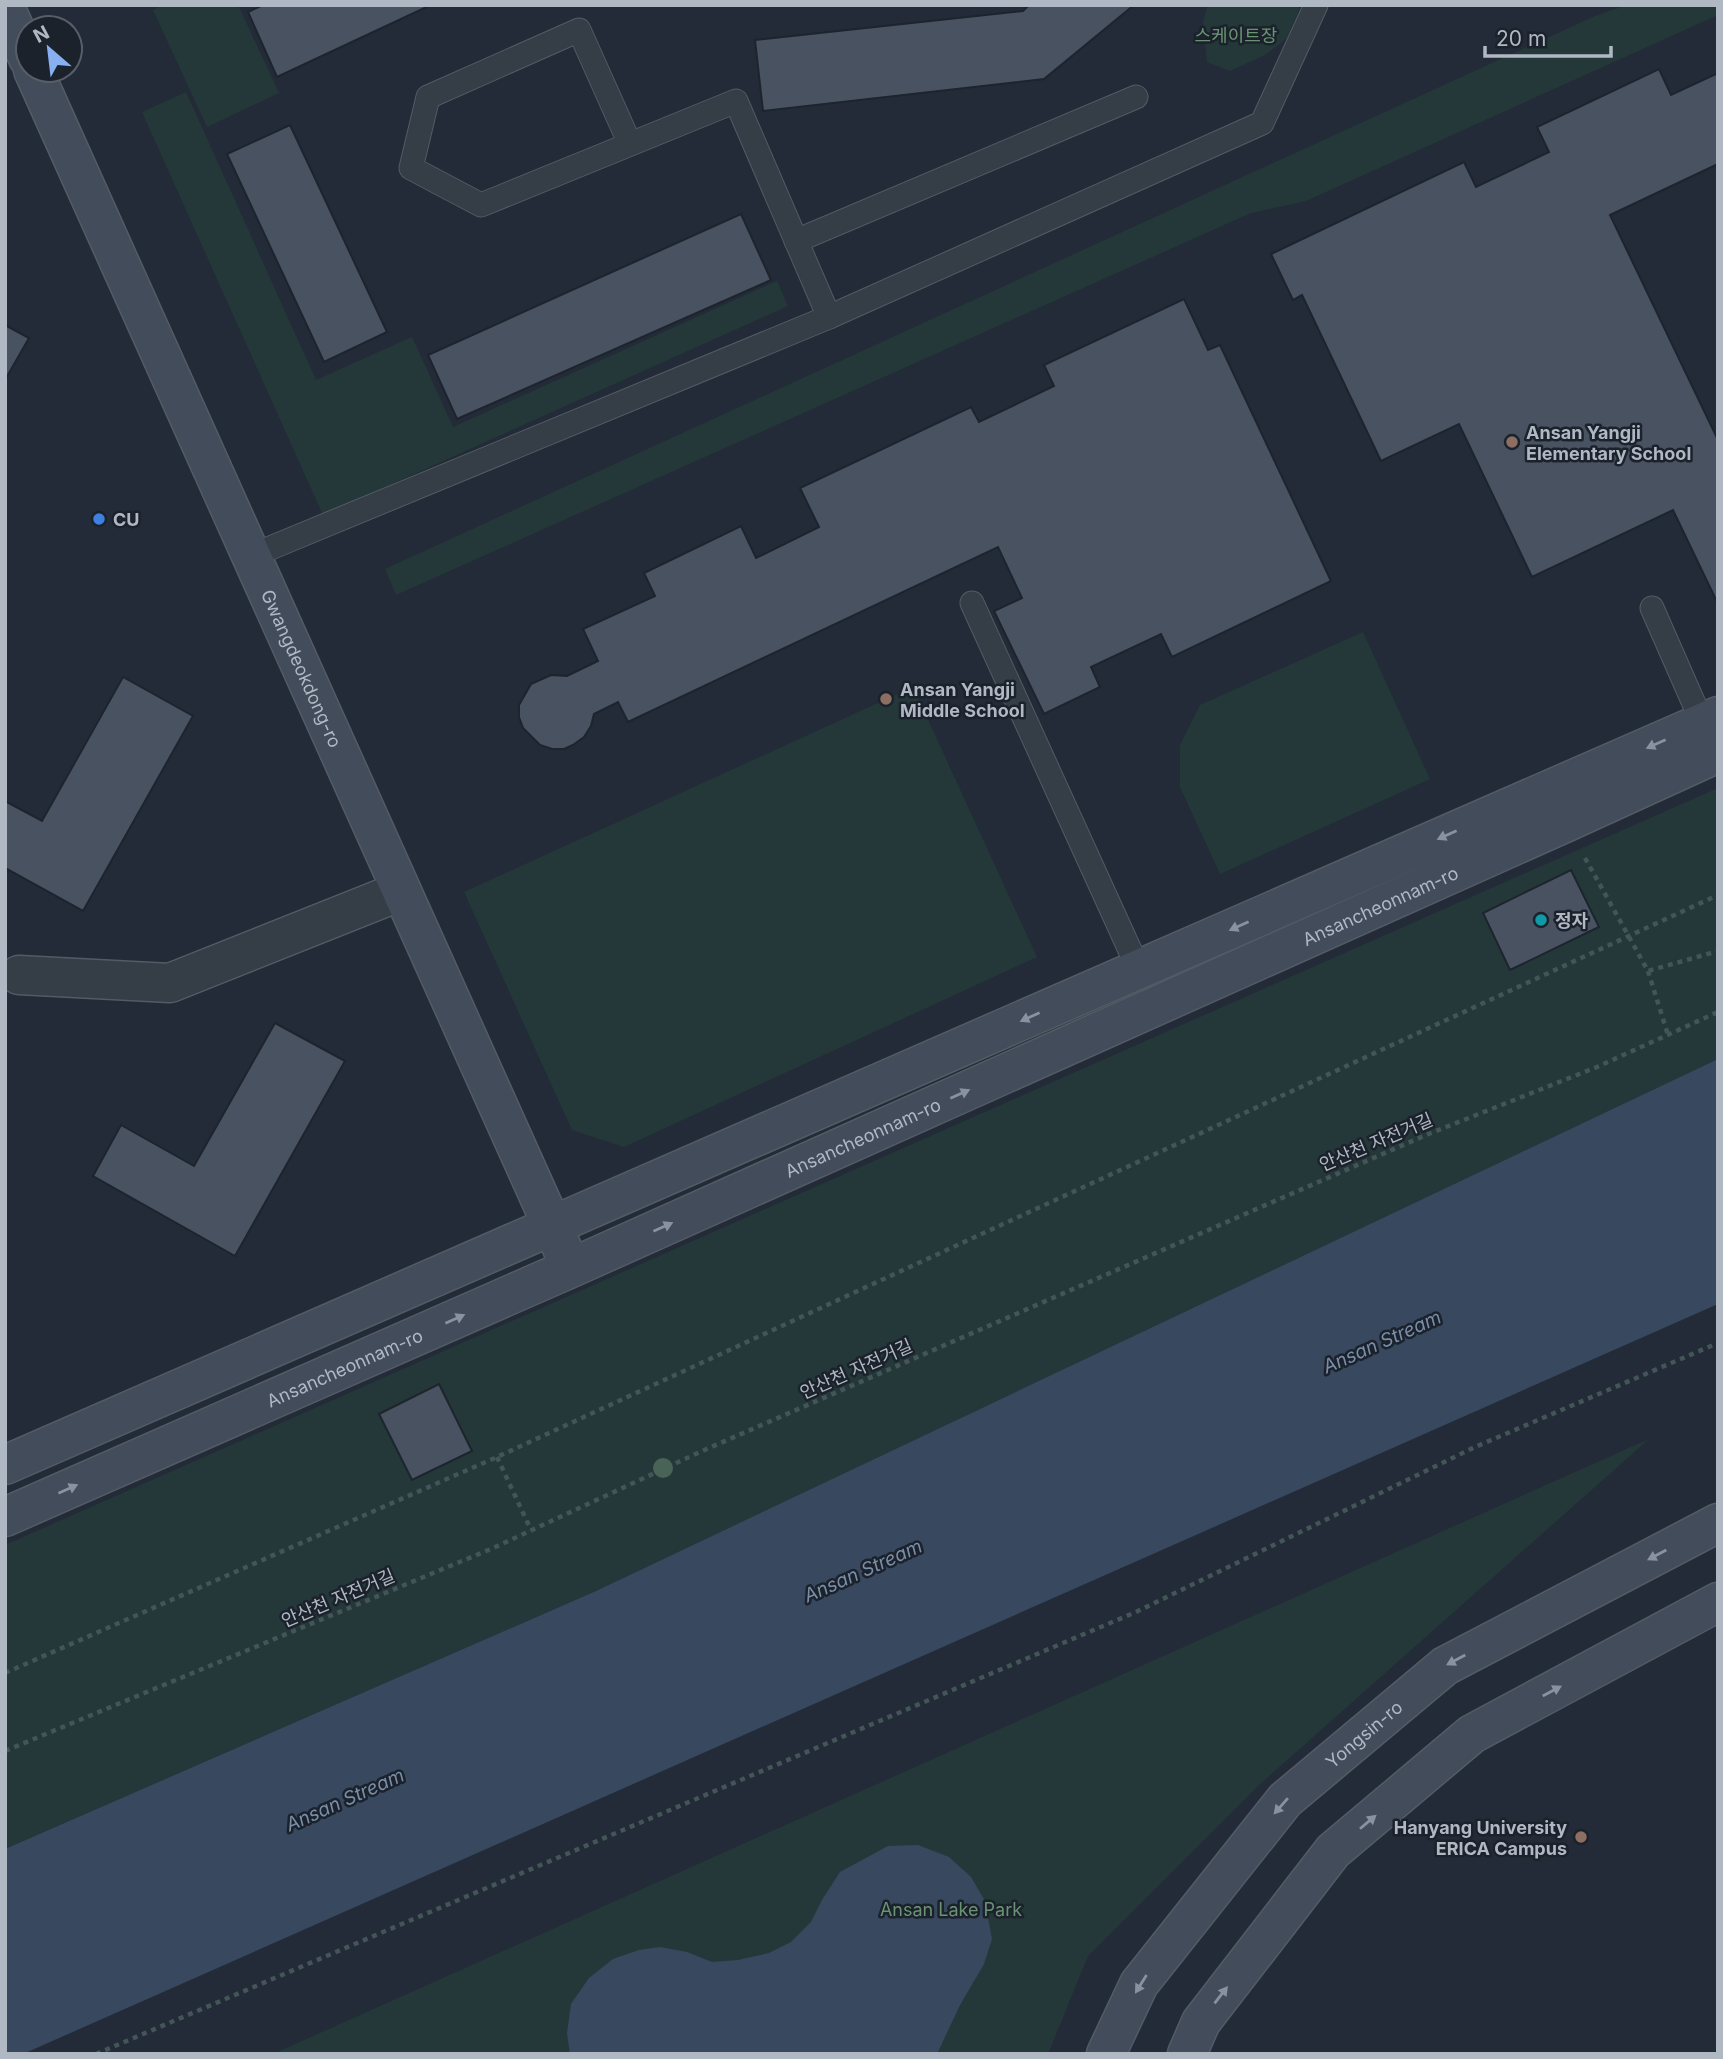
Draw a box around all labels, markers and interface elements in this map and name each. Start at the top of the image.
north arrow [14,14,84,84]
scale bar [1485,14,1611,58]
text: N [29,21,53,48]
park label: 스케이트장 [1195,25,1277,46]
text: 20 m [1496,26,1546,51]
place label: Ansan Yangji Elementary School [1526,422,1691,464]
marker: Ansan Yangji Elementary School [1504,434,1520,450]
place label: CU [113,509,140,530]
marker: CU [91,511,107,527]
street label: Gwangdeokdong-ro [257,586,346,751]
place label: Ansan Yangji Middle School [900,679,1025,721]
marker: Ansan Yangji Middle School [878,691,894,707]
one-way arrow [1645,739,1666,750]
one-way arrow [1437,829,1457,841]
street label: Ansancheonnam-ro [1299,862,1461,950]
place label: 정자 [1555,910,1589,931]
marker: 정자 [1533,912,1549,928]
one-way arrow [1228,921,1249,932]
one-way arrow [1020,1011,1040,1023]
one-way arrow [950,1088,971,1099]
street label: Ansancheonnam-ro [782,1093,944,1181]
street label: 안산천 자전거길 [1316,1109,1436,1175]
one-way arrow [653,1221,674,1232]
water label: Ansan Stream [1318,1306,1445,1379]
one-way arrow [445,1313,466,1324]
street label: Ansancheonnam-ro [263,1324,426,1411]
street label: 안산천 자전거길 [796,1335,916,1403]
one-way arrow [58,1483,78,1495]
water label: Ansan Stream [799,1535,926,1608]
one-way arrow [1647,1549,1667,1561]
street label: 안산천 자전거길 [278,1565,398,1631]
one-way arrow [1445,1654,1465,1666]
one-way arrow [1542,1685,1562,1697]
street label: Yongsin-ro [1321,1696,1406,1772]
water label: Ansan Stream [281,1764,408,1837]
one-way arrow [1273,1797,1289,1815]
one-way arrow [1359,1815,1376,1830]
place label: Hanyang University ERICA Campus [1394,1817,1567,1859]
marker: Hanyang University ERICA Campus [1573,1829,1589,1845]
park label: Ansan Lake Park [880,1899,1022,1920]
one-way arrow [1134,1975,1147,1994]
one-way arrow [1214,1987,1229,2005]

